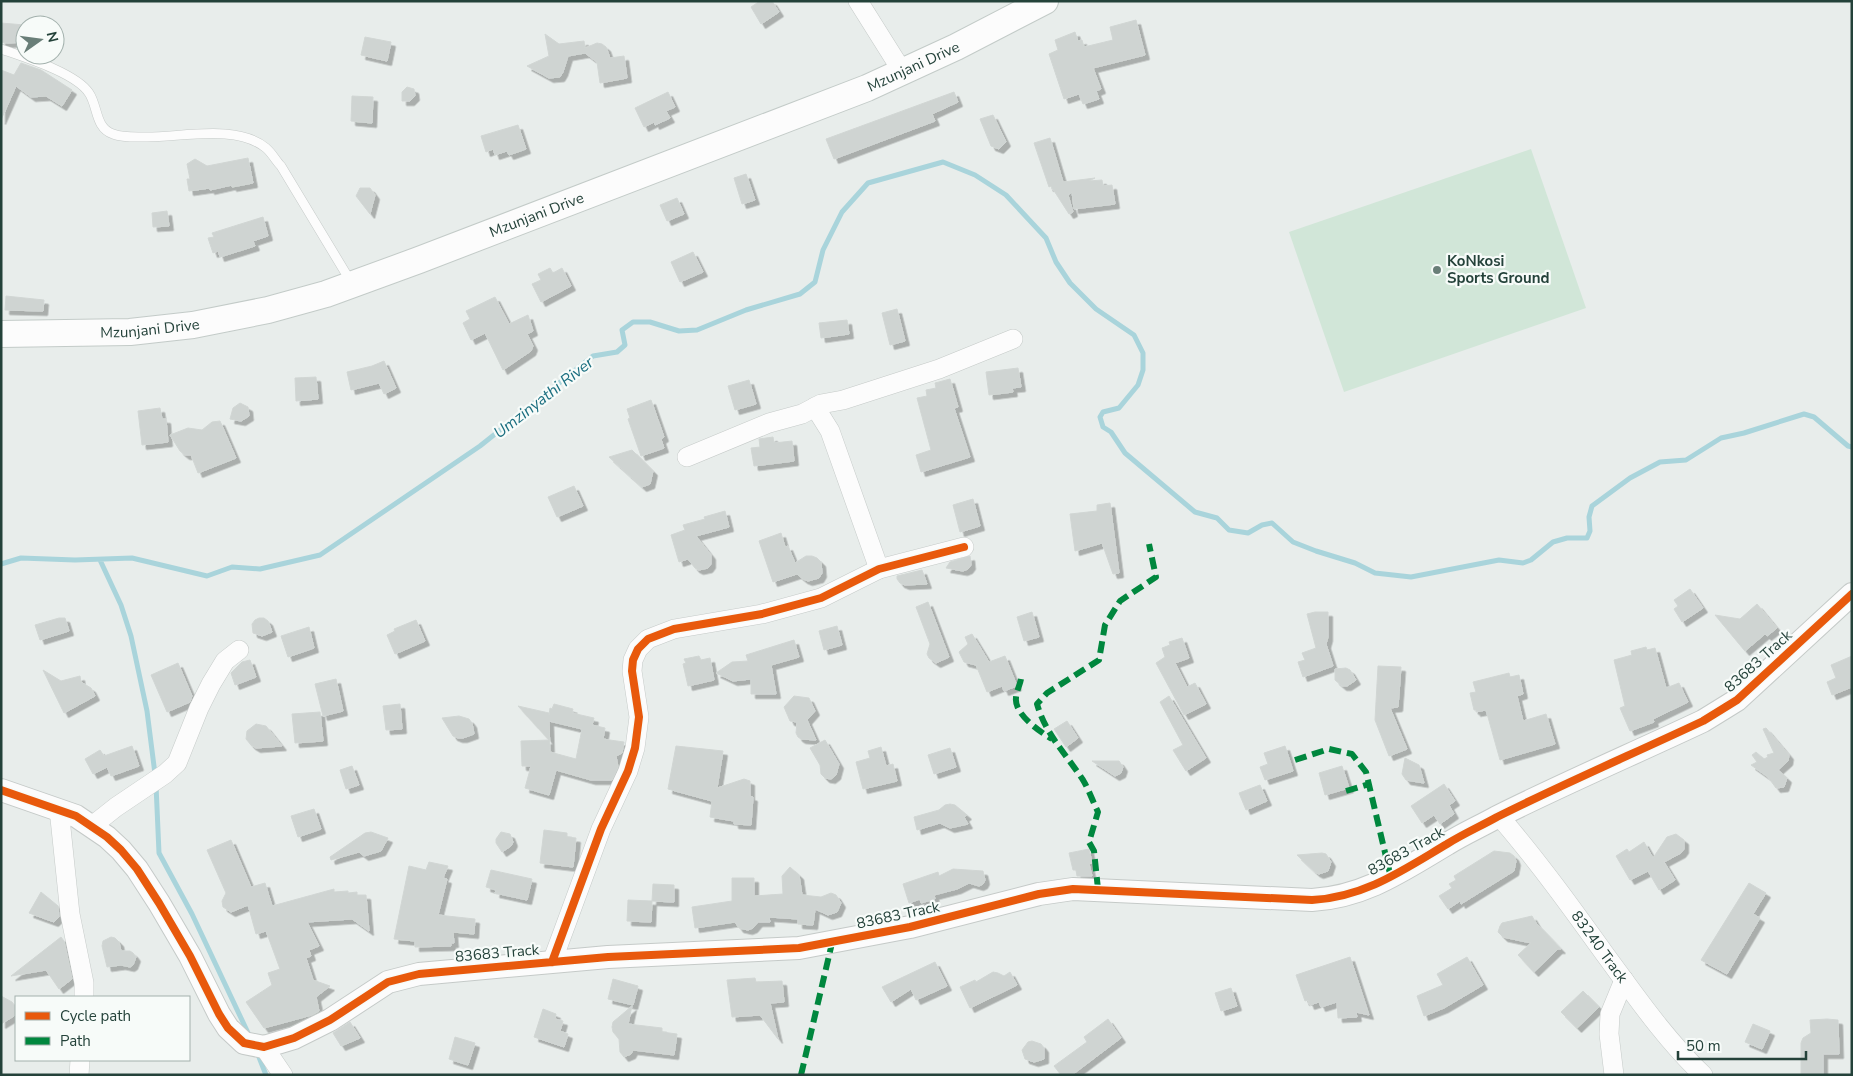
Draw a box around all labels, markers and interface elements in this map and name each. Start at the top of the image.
north arrow [15,15,65,65]
text: N [42,30,63,44]
street label: Mzunjani Drive [864,37,963,97]
street label: Mzunjani Drive [486,188,587,242]
place label: KoNkosi Sports Ground [1447,251,1549,288]
marker: KoNkosi Sports Ground [1431,264,1443,276]
street label: Mzunjani Drive [100,314,201,342]
water label: Umzinyathi River [489,351,599,444]
street label: 83683 Track [1720,625,1796,697]
street label: 83683 Track [1364,822,1448,880]
street label: 83683 Track [855,896,942,934]
street label: 83240 Track [1567,907,1633,987]
street label: 83683 Track [454,939,540,967]
legend [15,996,190,1061]
text: Cycle path [60,1006,131,1026]
scale bar [1678,1028,1806,1060]
text: Path [60,1031,91,1051]
text: 50 m [1686,1036,1721,1056]

